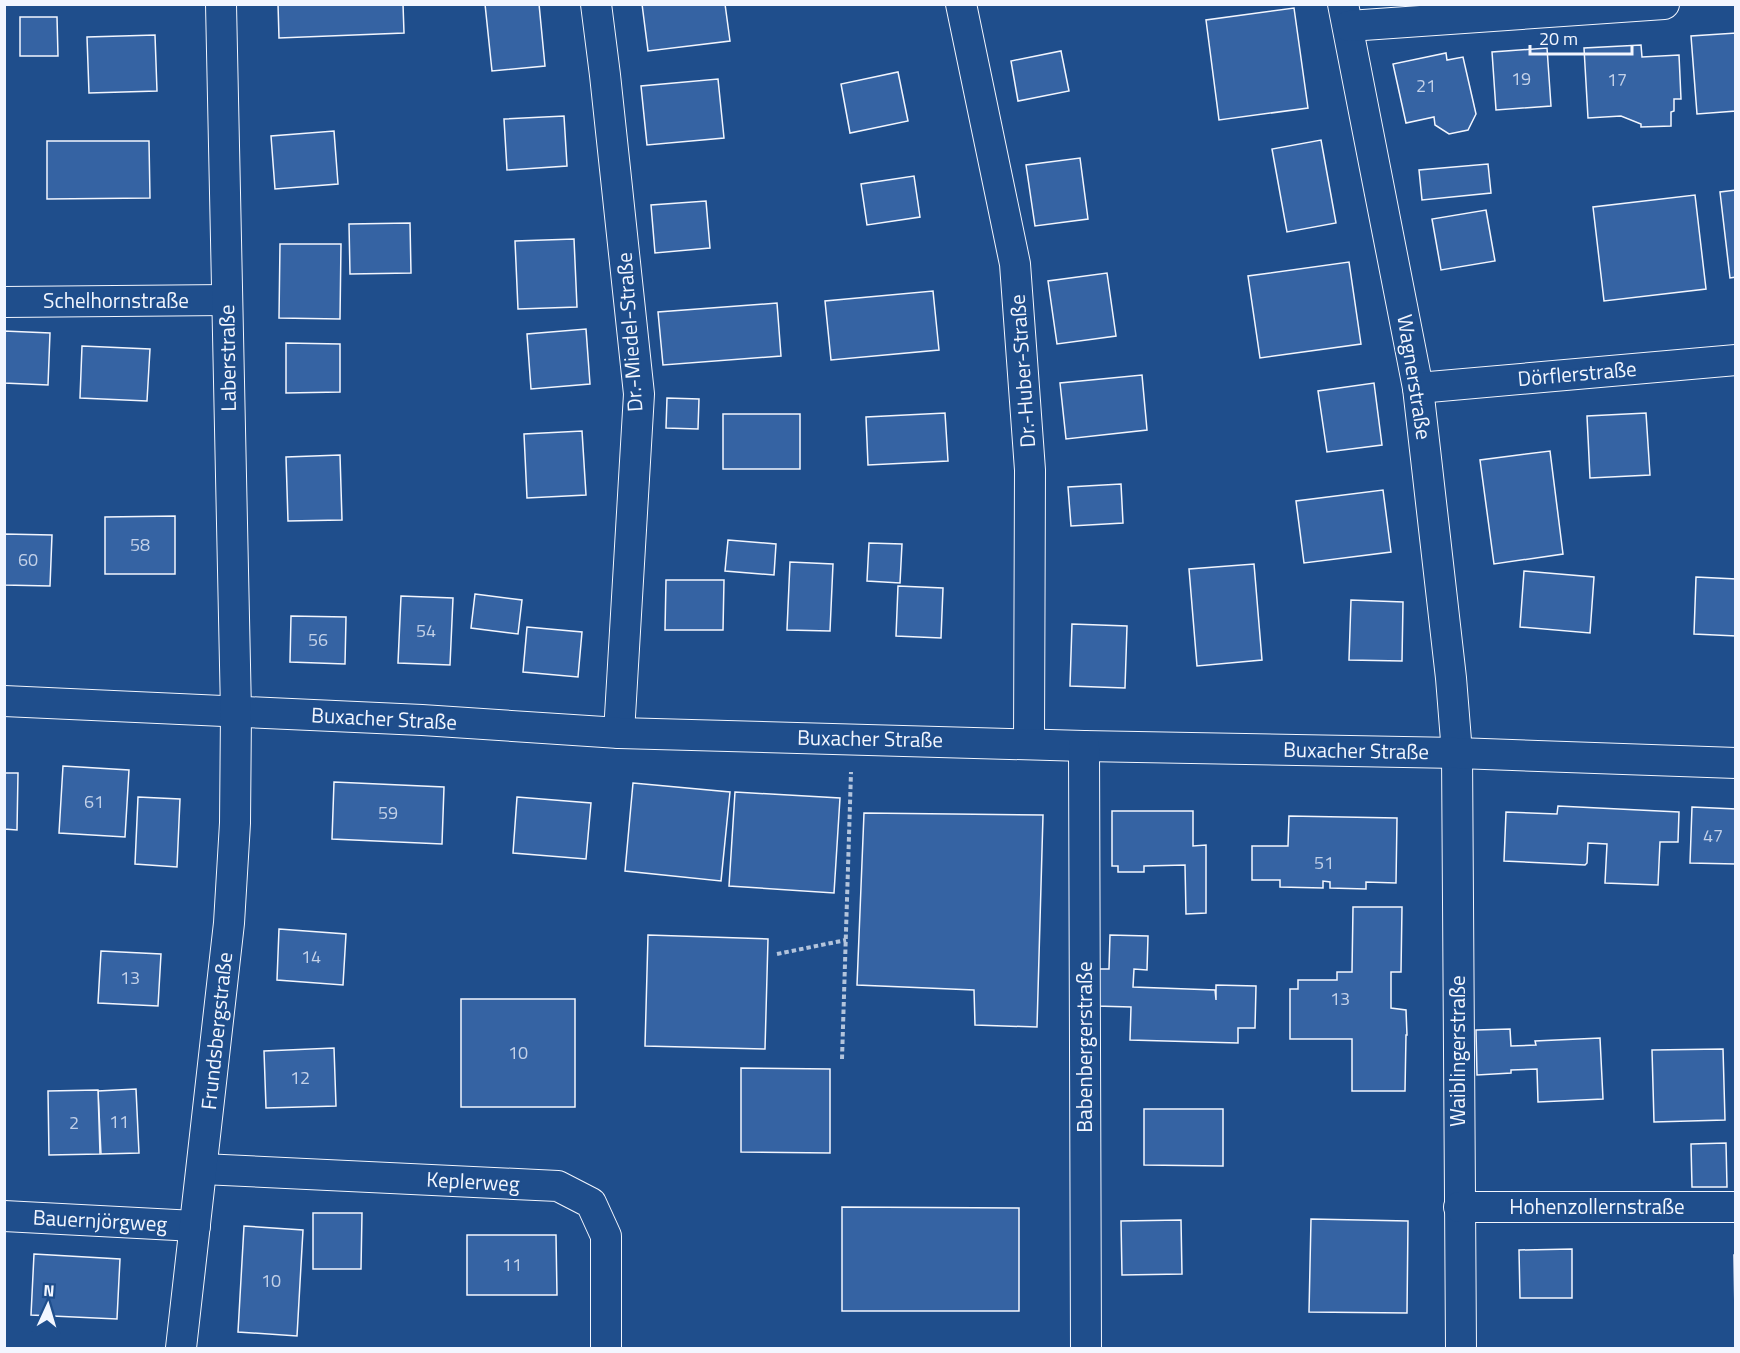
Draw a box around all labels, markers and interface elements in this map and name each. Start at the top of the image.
scale bar [1530,18,1632,56]
text: 20 m [1539,25,1578,52]
house number: 19 [1511,65,1531,92]
house number: 17 [1607,66,1627,93]
house number: 21 [1416,72,1436,99]
street label: Dr.-Miedel-Straße [607,251,651,413]
street label: Schelhornstraße [43,284,189,316]
street label: Dr.-Huber-Straße [1001,293,1043,449]
street label: Laberstraße [210,304,244,412]
street label: Wagnerstraße [1389,312,1441,442]
street label: Dörflerstraße [1516,352,1638,394]
house number: 58 [130,531,150,558]
house number: 60 [18,546,38,573]
house number: 54 [416,617,436,644]
house number: 56 [308,626,328,653]
street label: Buxacher Straße [310,698,458,738]
street label: Buxacher Straße [797,721,943,755]
street label: Buxacher Straße [1283,733,1429,767]
house number: 61 [84,788,104,815]
house number: 59 [378,799,398,826]
house number: 47 [1703,822,1723,849]
house number: 51 [1314,849,1334,876]
house number: 14 [301,943,321,970]
street label: Frundsbergstraße [192,950,240,1111]
street label: Babenbergerstraße [1068,961,1100,1133]
house number: 13 [120,964,140,991]
street label: Waiblingerstraße [1441,975,1473,1127]
house number: 13 [1330,985,1350,1012]
house number: 10 [508,1039,528,1066]
house number: 12 [290,1064,310,1091]
house number: 11 [109,1108,129,1135]
house number: 2 [69,1109,79,1136]
street label: Keplerweg [426,1163,521,1199]
street label: Hohenzollernstraße [1509,1190,1685,1222]
street label: Bauernjörgweg [32,1200,168,1240]
house number: 11 [502,1251,522,1278]
house number: 10 [261,1267,281,1294]
north arrow [18,1275,78,1335]
text: N [43,1278,55,1302]

